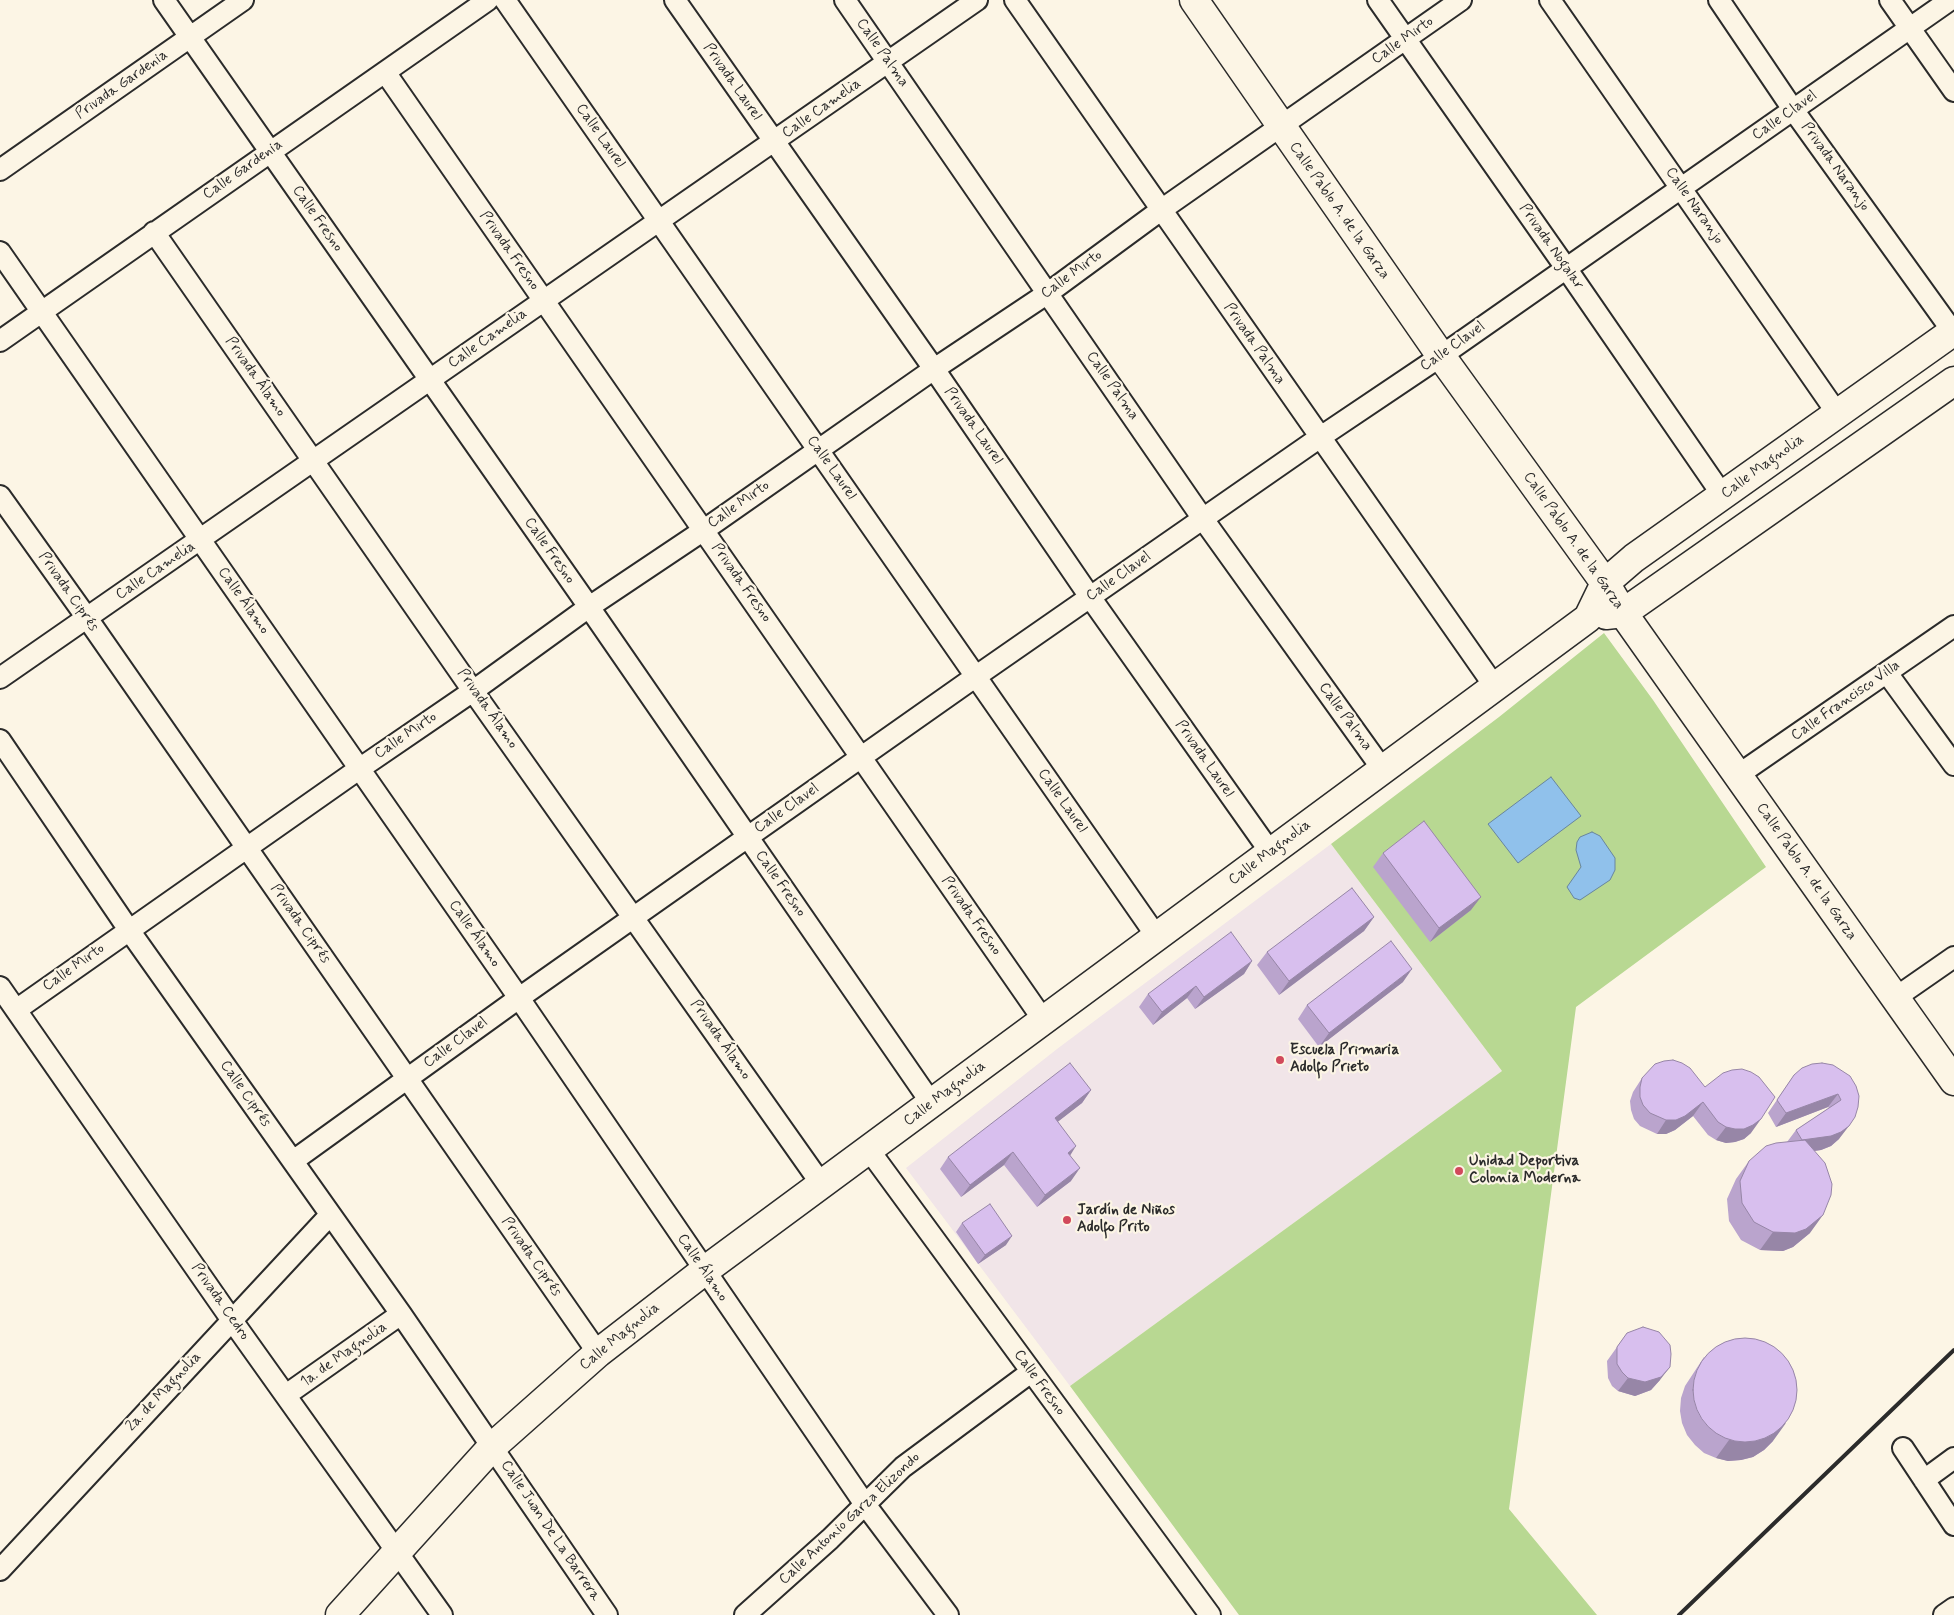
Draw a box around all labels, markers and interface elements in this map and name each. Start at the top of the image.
street label: Calle Mirto [1369,13,1437,69]
street label: Calle Palma [852,15,912,91]
street label: Privada Laurel [699,40,765,124]
street label: Privada Gardenia [72,46,172,124]
street label: Calle Camelia [779,75,865,143]
street label: Calle Clavel [1749,87,1821,145]
street label: Calle Laurel [571,100,629,172]
street label: Privada Naranjo [1797,119,1873,215]
street label: Calle Gardenia [200,136,286,204]
street label: Calle Pablo A. de la Garza [1285,139,1393,283]
street label: Calle Naranjo [1661,164,1727,248]
street label: Calle Fresno [288,182,346,256]
street label: Privada Nogalar [1515,201,1587,293]
street label: Privada Fresno [475,208,543,294]
street label: Calle Mirto [1038,247,1106,303]
street label: Privada Palma [1219,300,1289,388]
street label: Calle Camelia [445,305,531,373]
street label: Calle Clavel [1417,318,1489,376]
street label: Privada Álamo [221,333,289,421]
street label: Calle Palma [1082,348,1142,424]
street label: Privada Laurel [940,384,1006,468]
street label: Calle Magnolia [1718,431,1808,503]
street label: Calle Laurel [802,432,860,504]
street label: Calle Pablo A. de la Garza [1519,469,1627,613]
street label: Calle Mirto [705,477,773,533]
street label: Calle Fresno [520,514,578,588]
street label: Calle Camelia [113,538,199,604]
street label: Privada Fresno [707,540,775,626]
street label: Calle Clavel [1083,548,1155,606]
street label: Privada Ciprés [34,549,102,635]
street label: Calle Álamo [213,564,273,638]
street label: Calle Francisco Villa [1788,657,1904,745]
street label: Privada Álamo [453,665,521,753]
street label: Calle Palma [1314,679,1376,755]
street label: Calle Mirto [371,709,441,763]
street label: Privada Laurel [1171,717,1237,801]
street label: Calle Laurel [1033,765,1091,837]
street label: Calle Clavel [751,780,823,838]
street label: Calle Pablo A. de la Garza [1752,800,1860,944]
street label: Calle Magnolia [1225,816,1315,890]
street label: Calle Fresno [751,847,809,921]
street label: Privada Fresno [937,873,1005,959]
street label: Privada Ciprés [266,881,334,967]
street label: Calle Álamo [444,897,504,971]
street label: Calle Mirto [40,940,108,996]
street label: Privada Álamo [686,996,754,1084]
street label: Calle Clavel [420,1014,492,1072]
place label: Escuela Primaria Adolfo Prieto [1290,1042,1399,1077]
marker: Escuela Primaria Adolfo Prieto [1274,1054,1286,1066]
street label: Calle Ciprés [215,1057,275,1131]
street label: Calle Magnolia [900,1057,990,1131]
place label: Unidad Deportiva Colonia Moderna [1469,1153,1580,1188]
marker: Unidad Deportiva Colonia Moderna [1453,1165,1465,1177]
place label: Jardín de Niños Adolfo Prito [1077,1202,1175,1237]
street label: Privada Ciprés [497,1214,565,1300]
marker: Jardín de Niños Adolfo Prito [1061,1214,1073,1226]
street label: Calle Álamo [673,1231,731,1305]
street label: Privada Cedro [187,1260,253,1344]
street label: Calle Magnolia [576,1299,664,1375]
street label: 1a. de Magnolia [297,1318,391,1392]
street label: Calle Fresno [1009,1347,1069,1419]
street label: 2a. de Magnolia [123,1348,205,1436]
street label: Calle Antonio Garza Elizondo [776,1449,924,1589]
street label: Calle Juan De La Barrera [496,1457,604,1605]

